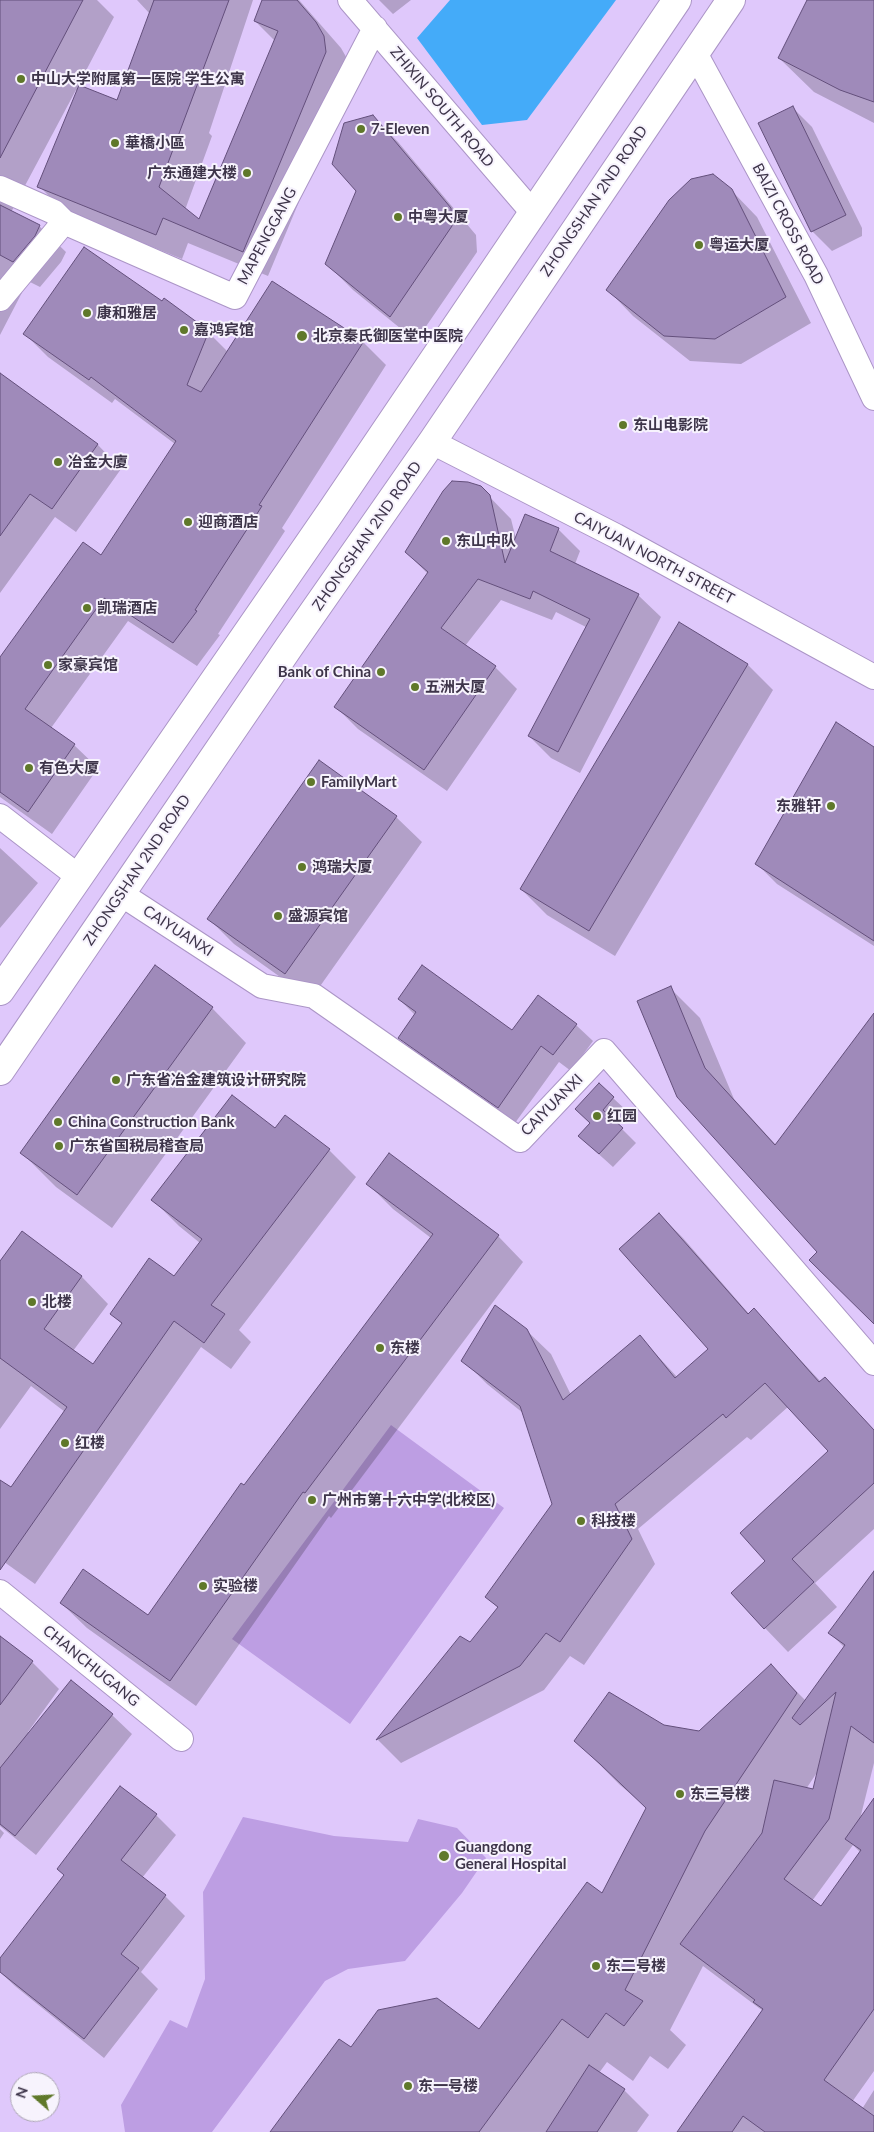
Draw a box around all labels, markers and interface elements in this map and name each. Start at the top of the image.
street label: ZHIXIN SOUTH ROAD [386,43,498,171]
place label: 中山大学附属第一医院 学生公寓 [31,70,245,88]
marker: 中山大学附属第一医院 学生公寓 [15,73,27,85]
place label: 7-Eleven [371,120,430,138]
street label: ZHONGSHAN 2ND ROAD [537,122,651,280]
marker: 7-Eleven [355,123,367,135]
place label: 華橋小區 [125,134,185,152]
marker: 華橋小區 [109,137,121,149]
street label: BAIZI CROSS ROAD [748,160,828,288]
place label: 广东通建大楼 [147,164,237,182]
marker: 广东通建大楼 [241,167,253,179]
street label: MAPENGGANG [234,184,300,288]
place label: 中粤大厦 [408,208,468,226]
marker: 中粤大厦 [392,211,404,223]
place label: 粤运大厦 [709,236,769,254]
marker: 粤运大厦 [693,239,705,251]
place label: 康和雅居 [97,304,157,322]
marker: 康和雅居 [81,307,93,319]
place label: 嘉鸿宾馆 [194,321,254,339]
marker: 嘉鸿宾馆 [178,324,190,336]
place label: 北京秦氏御医堂中医院 [313,327,463,345]
marker: 北京秦氏御医堂中医院 [295,329,309,343]
place label: 东山电影院 [633,416,708,434]
marker: 东山电影院 [617,419,629,431]
place label: 冶金大廈 [68,453,128,471]
marker: 冶金大廈 [52,456,64,468]
street label: ZHONGSHAN 2ND ROAD [309,458,425,614]
street label: CAIYUAN NORTH STREET [571,508,737,608]
place label: 迎商酒店 [198,513,258,531]
marker: 迎商酒店 [182,516,194,528]
place label: 东山中队 [456,532,516,550]
marker: 东山中队 [440,535,452,547]
place label: 凯瑞酒店 [97,599,157,617]
marker: 凯瑞酒店 [81,602,93,614]
place label: 家豪宾馆 [58,656,118,674]
marker: 家豪宾馆 [42,659,54,671]
place label: Bank of China [278,663,371,681]
marker: Bank of China [375,666,387,678]
place label: 五洲大厦 [425,678,485,696]
marker: 五洲大厦 [409,681,421,693]
place label: 有色大厦 [39,759,99,777]
marker: 有色大厦 [23,762,35,774]
place label: FamilyMart [321,773,397,791]
marker: FamilyMart [305,776,317,788]
street label: ZHONGSHAN 2ND ROAD [80,791,194,949]
place label: 东雅轩 [776,797,821,815]
marker: 东雅轩 [825,800,837,812]
place label: 鸿瑞大厦 [312,858,372,876]
marker: 鸿瑞大厦 [296,861,308,873]
street label: CAIYUANXI [140,902,216,960]
place label: 盛源宾馆 [288,907,348,925]
marker: 盛源宾馆 [272,910,284,922]
street label: CAIYUANXI [517,1070,587,1140]
place label: 广东省冶金建筑设计研究院 [126,1071,306,1089]
marker: 广东省冶金建筑设计研究院 [110,1074,122,1086]
place label: 红园 [607,1107,637,1125]
marker: 红园 [591,1110,603,1122]
place label: China Construction Bank [68,1113,234,1131]
marker: China Construction Bank [52,1116,64,1128]
place label: 广东省国税局稽查局 [69,1137,204,1155]
marker: 广东省国税局稽查局 [53,1140,65,1152]
place label: 北楼 [42,1293,72,1311]
marker: 北楼 [26,1296,38,1308]
place label: 东楼 [390,1339,420,1357]
marker: 东楼 [374,1342,386,1354]
place label: 红楼 [75,1434,105,1452]
marker: 红楼 [59,1437,71,1449]
place label: 广州市第十六中学(北校区) [322,1491,495,1509]
marker: 广州市第十六中学(北校区) [306,1494,318,1506]
place label: 科技楼 [591,1512,636,1530]
marker: 科技楼 [575,1515,587,1527]
place label: 实验楼 [213,1577,258,1595]
marker: 实验楼 [197,1580,209,1592]
street label: CHANCHUGANG [39,1622,143,1710]
place label: 东三号楼 [690,1785,750,1803]
marker: 东三号楼 [674,1788,686,1800]
place label: Guangdong General Hospital [455,1838,567,1873]
marker: Guangdong General Hospital [437,1849,451,1863]
place label: 东二号楼 [606,1957,666,1975]
marker: 东二号楼 [590,1960,602,1972]
north arrow [10,2072,60,2122]
place label: 东一号楼 [418,2077,478,2095]
marker: 东一号楼 [402,2080,414,2092]
text: N [11,2084,31,2100]

